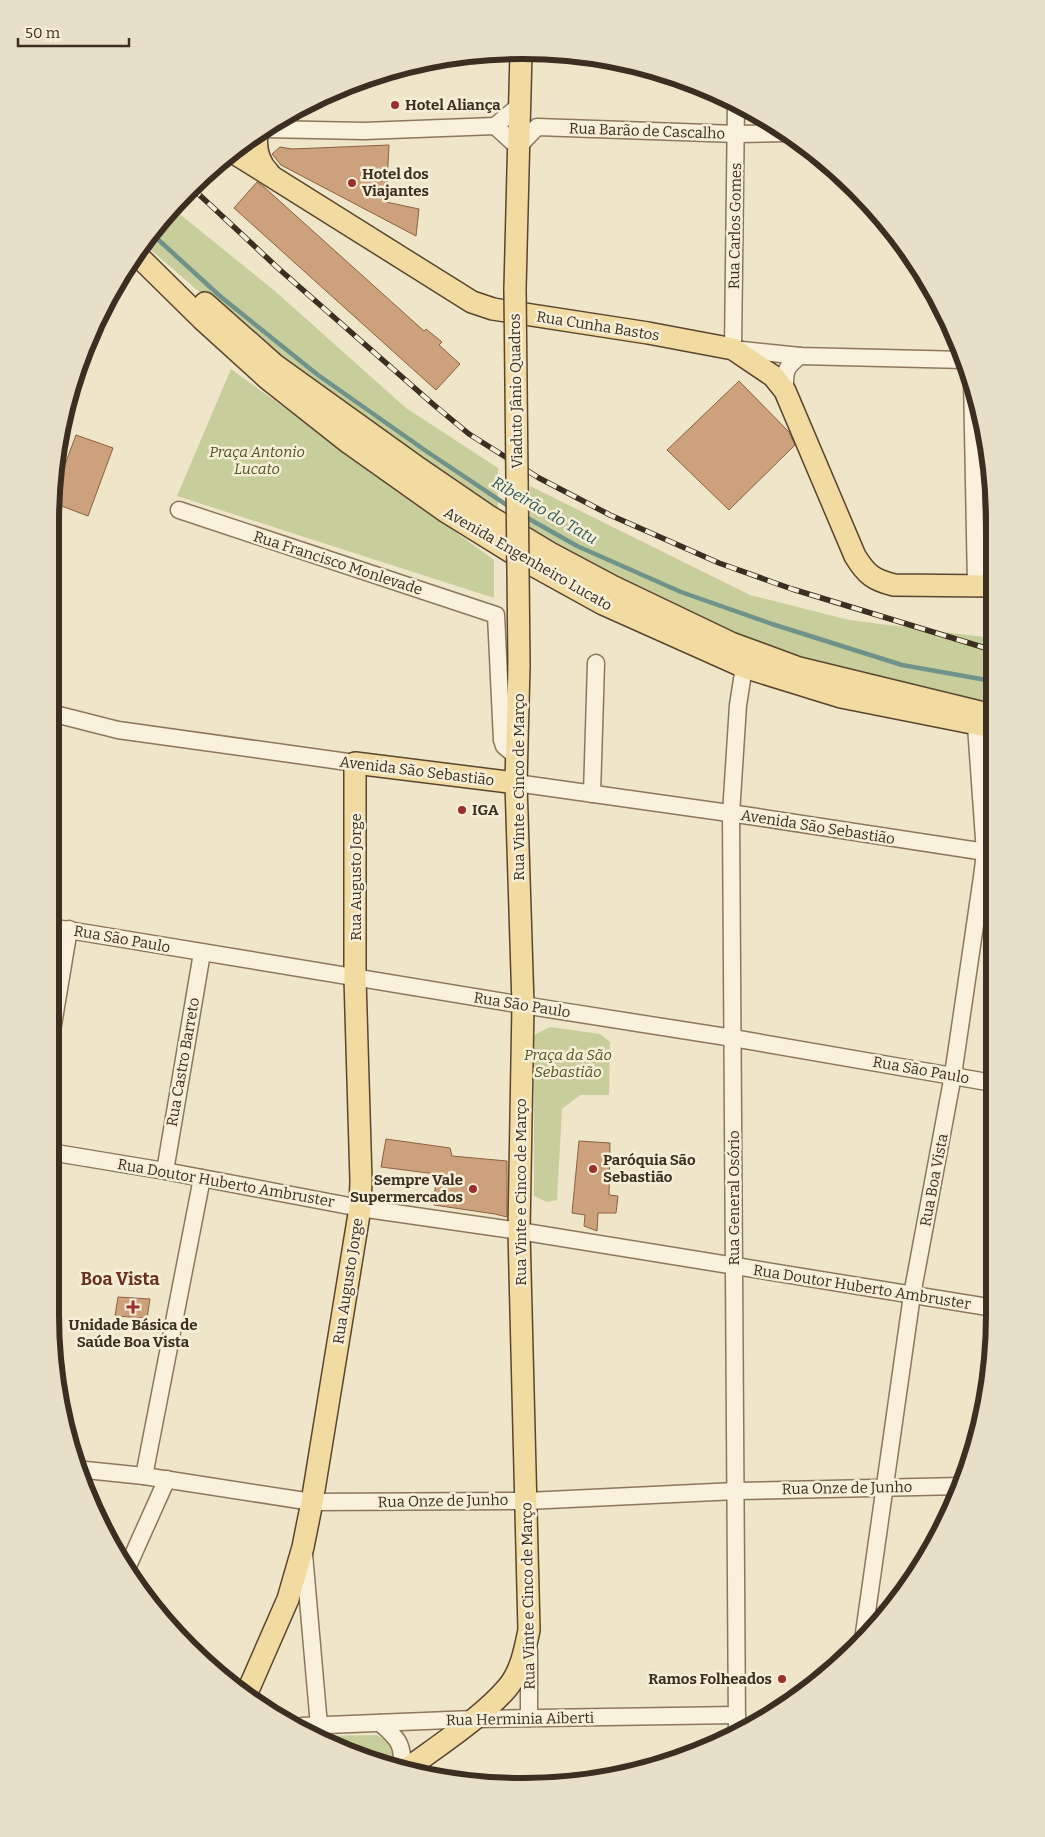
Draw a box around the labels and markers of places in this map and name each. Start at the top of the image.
place label: Hotel Aliança [405,96,501,114]
marker: Hotel Aliança [389,99,401,111]
place label: Hotel dos Viajantes [362,165,429,200]
marker: Hotel dos Viajantes [346,177,358,189]
place label: IGA [472,801,499,819]
marker: IGA [456,804,468,816]
place label: Paróquia São Sebastião [603,1151,696,1186]
marker: Paróquia São Sebastião [587,1163,599,1175]
place label: Sempre Vale Supermercados [350,1171,463,1206]
marker: Sempre Vale Supermercados [467,1183,479,1195]
marker: Unidade Básica de Saúde Boa Vista [126,1300,140,1314]
place label: Unidade Básica de Saúde Boa Vista [69,1316,197,1351]
place label: Ramos Folheados [648,1670,772,1688]
marker: Ramos Folheados [776,1673,788,1685]

